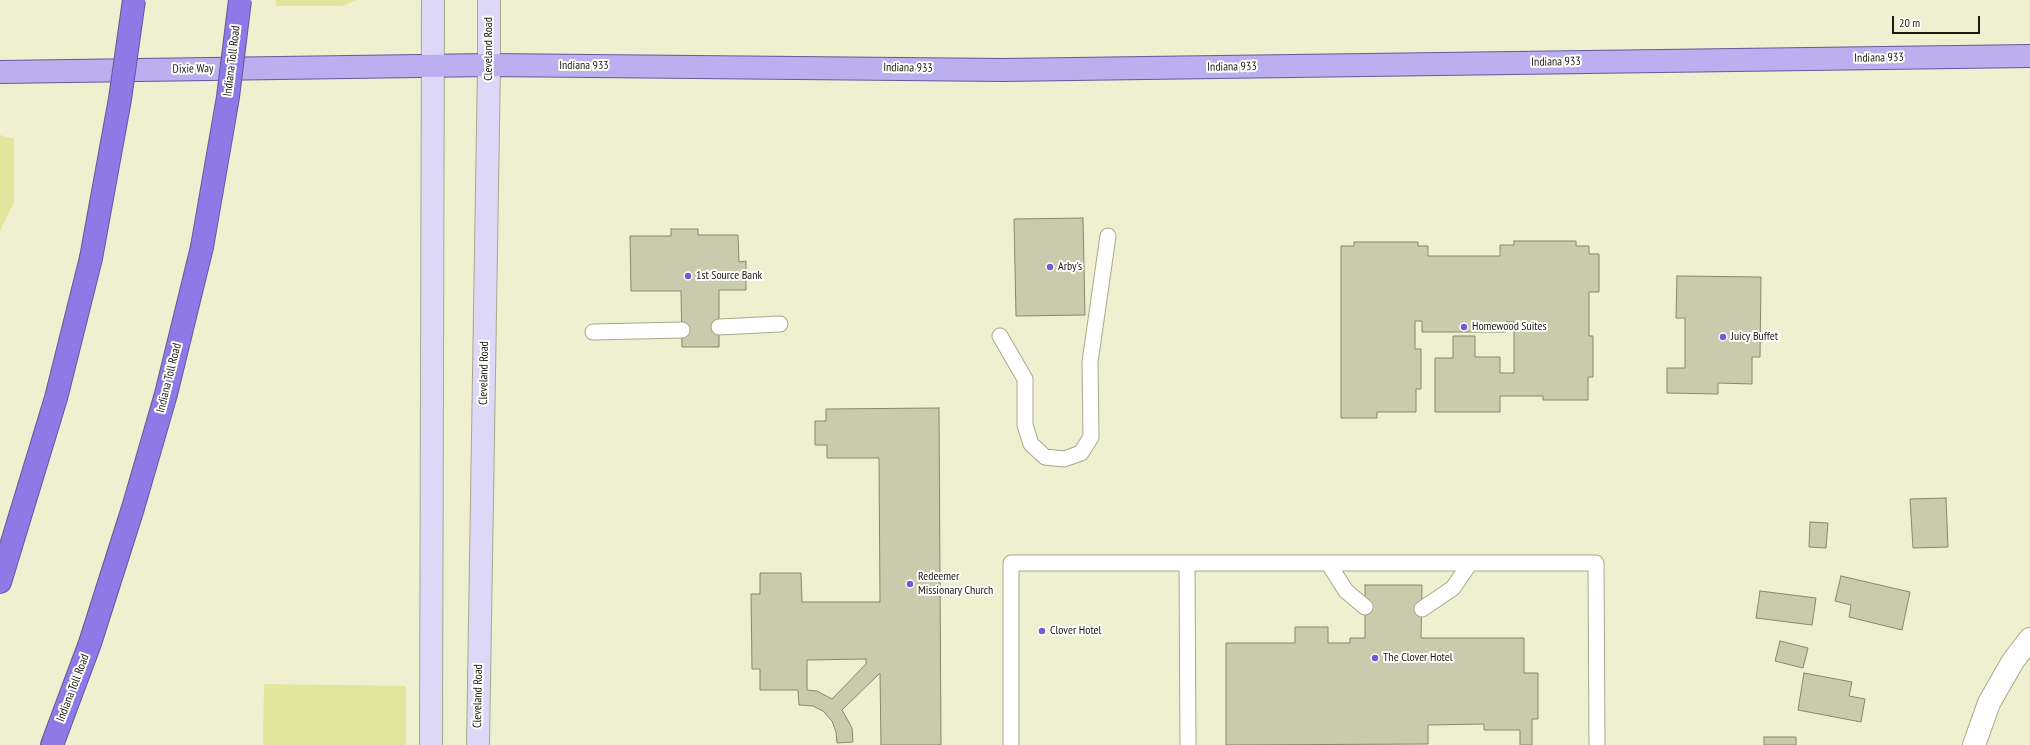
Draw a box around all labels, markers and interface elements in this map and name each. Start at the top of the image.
scale bar [1894,8,1982,34]
text: 20 m [1899,15,1920,30]
street label: Cleveland Road [482,17,496,81]
street label: Indiana Toll Road [221,25,243,97]
street label: Indiana 933 [1854,50,1904,66]
street label: Indiana 933 [1531,54,1581,70]
street label: Indiana 933 [559,59,609,73]
street label: Indiana 933 [1207,59,1257,75]
street label: Indiana 933 [883,60,933,76]
street label: Dixie Way [172,61,214,77]
place label: Arby's [1058,260,1082,274]
marker: Arby's [1045,262,1055,272]
place label: 1st Source Bank [696,269,762,283]
marker: 1st Source Bank [683,271,693,281]
place label: Homewood Suites [1472,320,1547,334]
marker: Homewood Suites [1459,322,1469,332]
place label: Juicy Buffet [1731,330,1778,344]
marker: Juicy Buffet [1718,332,1728,342]
street label: Cleveland Road [476,341,492,405]
street label: Indiana Toll Road [153,342,185,414]
place label: Redeemer Missionary Church [918,570,993,598]
marker: Redeemer Missionary Church [905,579,915,589]
place label: Clover Hotel [1050,624,1101,638]
marker: Clover Hotel [1037,626,1047,636]
place label: The Clover Hotel [1383,651,1453,665]
street label: Indiana Toll Road [54,652,92,724]
marker: The Clover Hotel [1370,653,1380,663]
street label: Cleveland Road [470,664,486,728]

